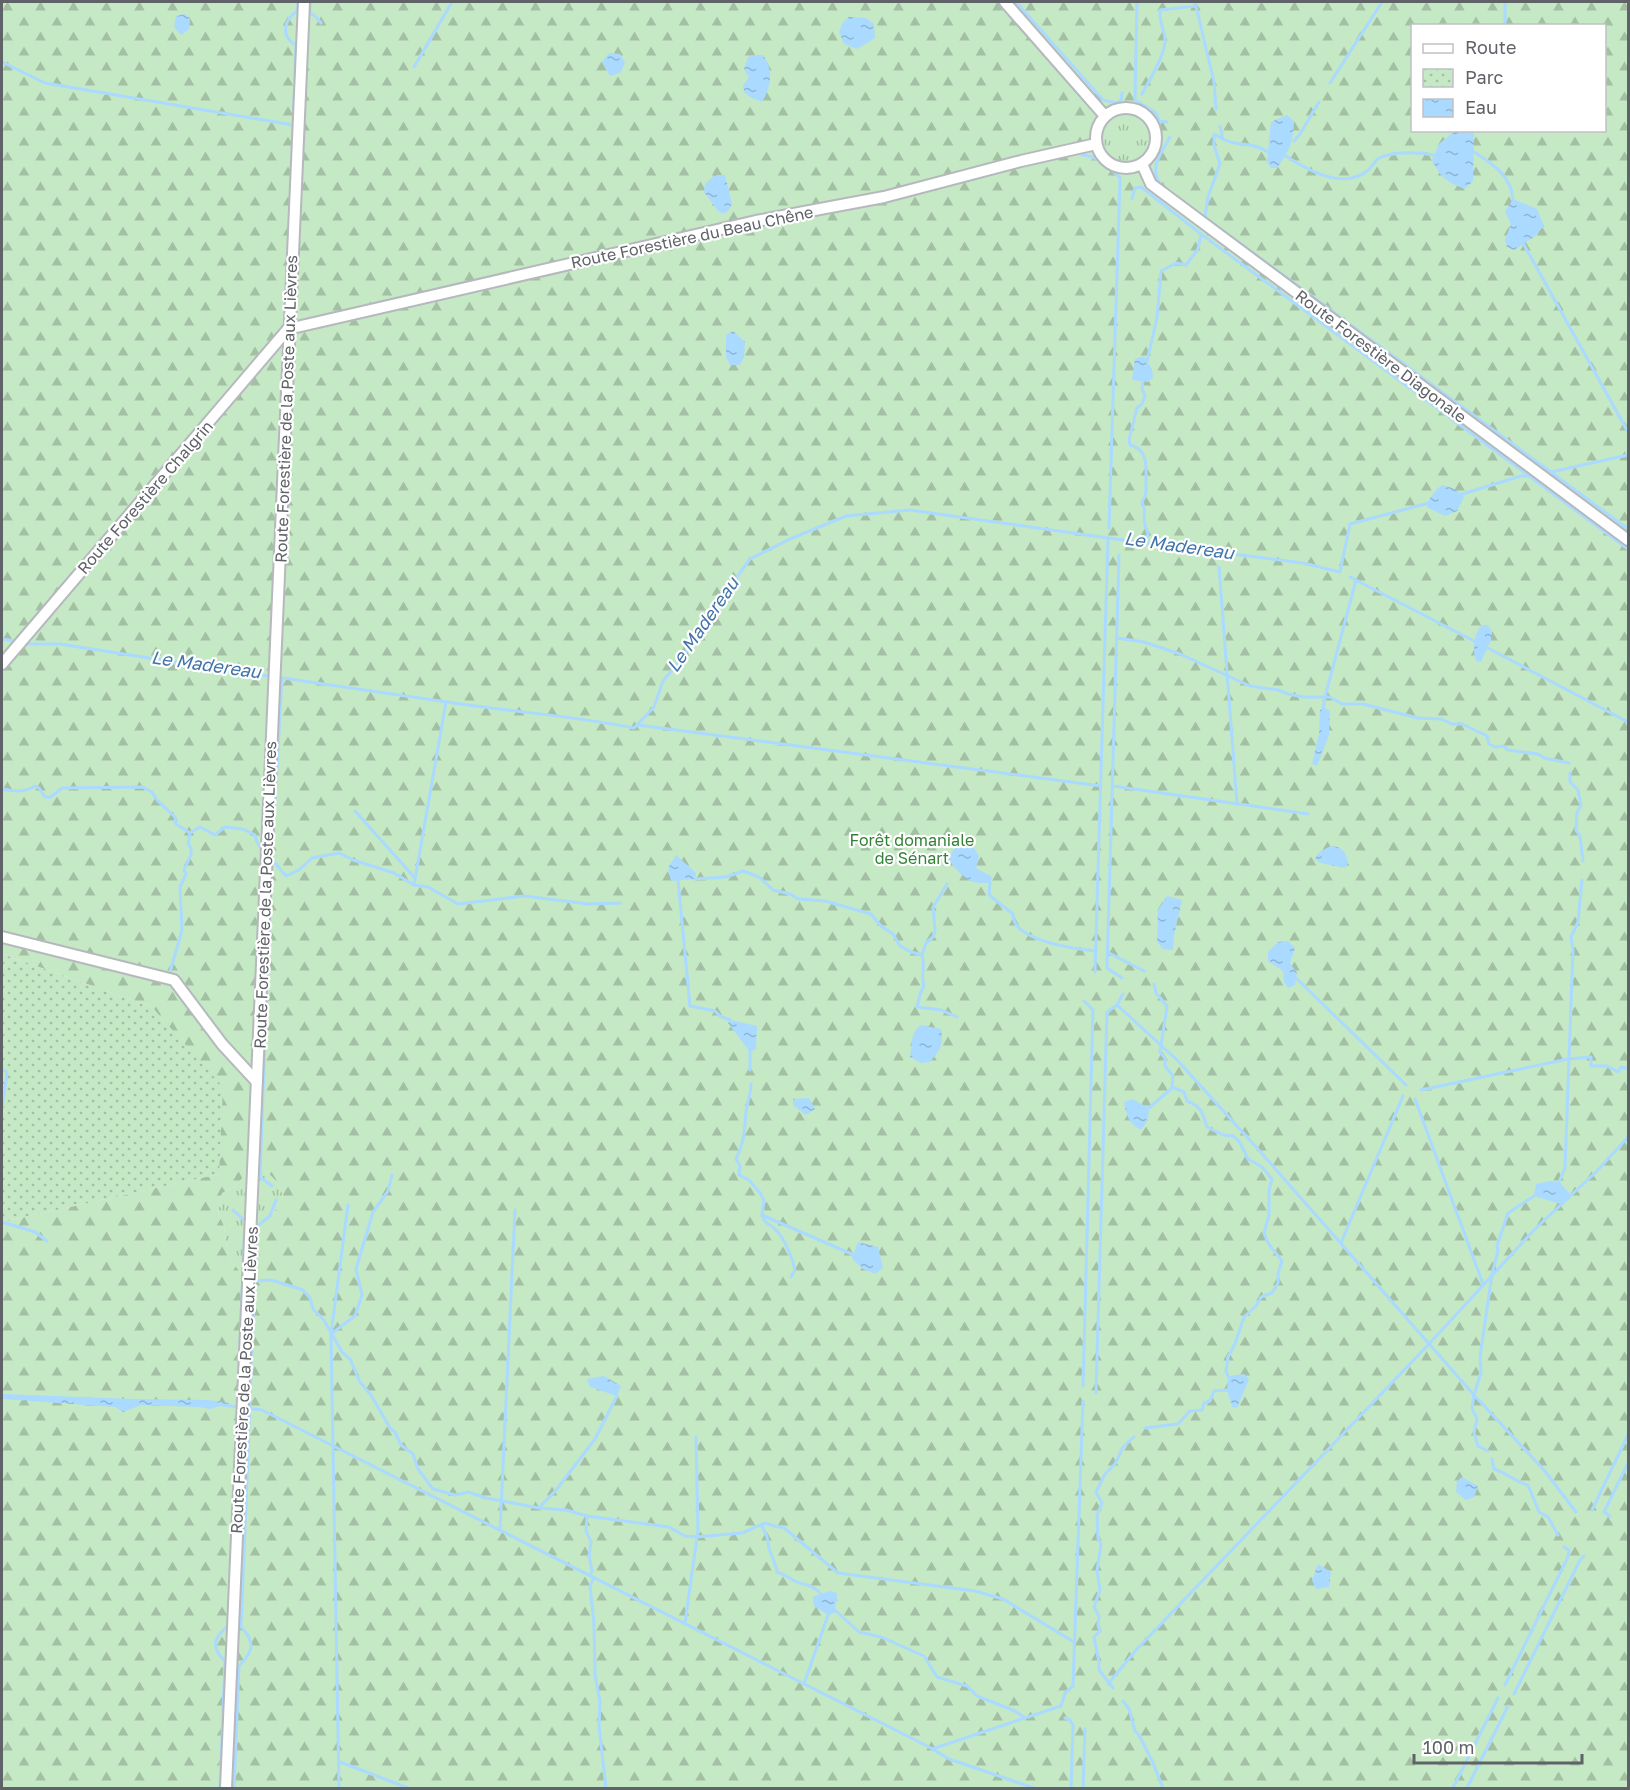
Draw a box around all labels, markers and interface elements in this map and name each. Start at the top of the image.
legend [1411,24,1606,132]
text: Route [1465,36,1516,58]
text: Parc [1465,66,1504,88]
text: Eau [1465,96,1497,118]
street label: Route Forestière du Beau Chêne [569,202,815,272]
street label: Route Forestière de la Poste aux Lièvres [271,255,301,563]
street label: Route Forestière Diagonale [1292,285,1470,427]
street label: Route Forestière Chalgrin [73,416,217,578]
water label: Le Madereau [1123,526,1236,564]
water label: Le Madereau [661,572,744,676]
water label: Le Madereau [150,645,263,683]
street label: Route Forestière de la Poste aux Lièvres [250,741,280,1049]
park label: Forêt domaniale de Sénart [850,830,974,868]
street label: Route Forestière de la Poste aux Lièvres [226,1226,262,1534]
scale bar [1414,1727,1582,1765]
text: 100 m [1423,1736,1474,1758]

